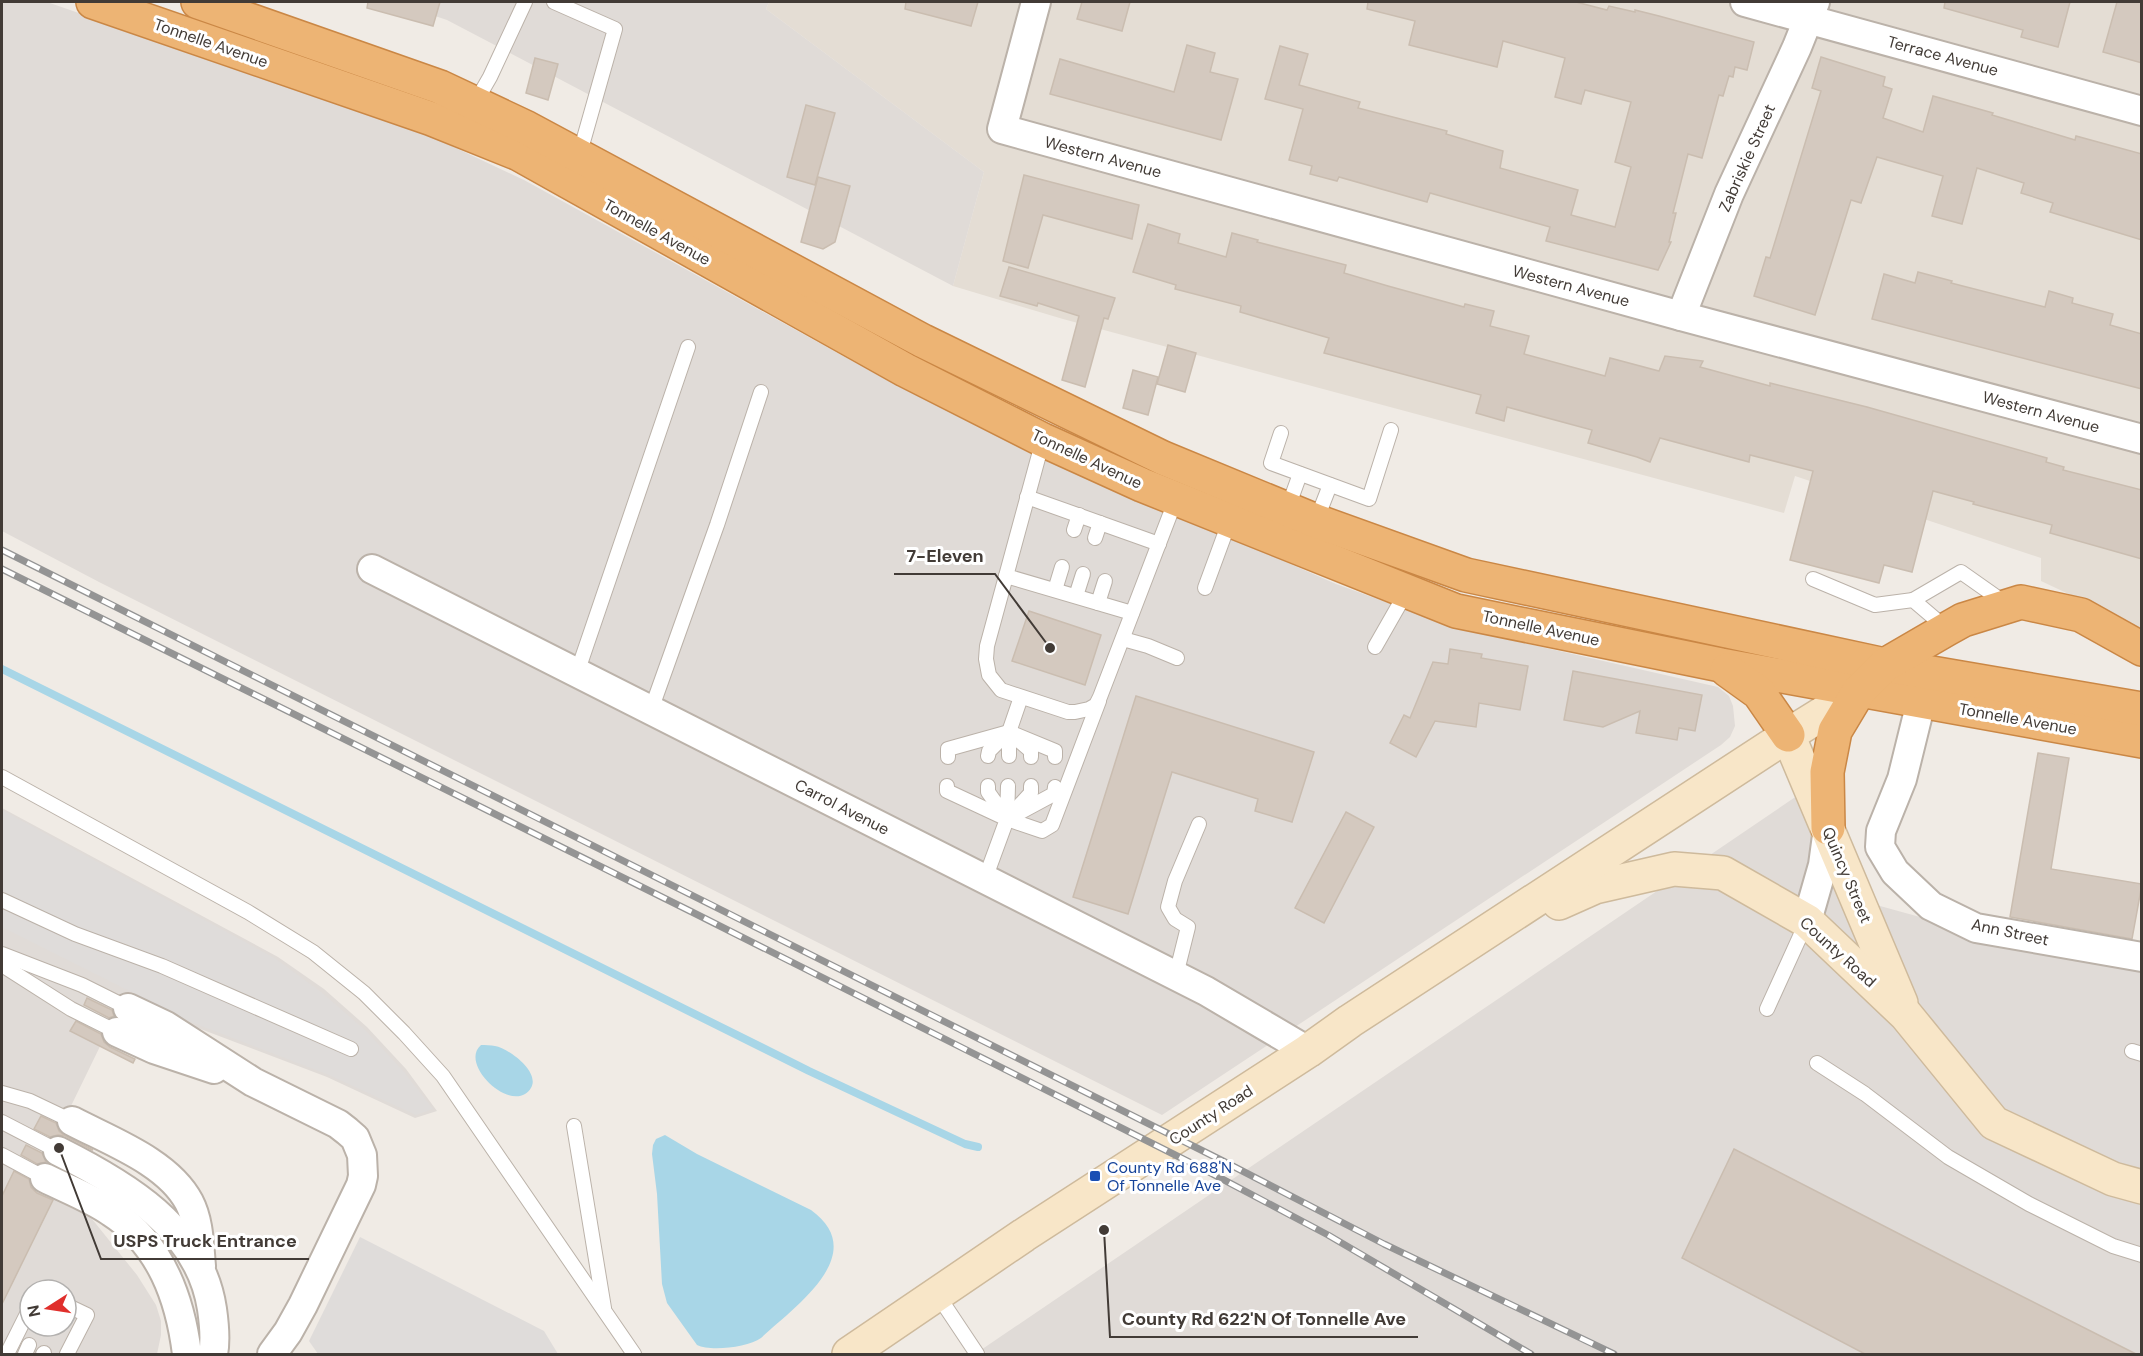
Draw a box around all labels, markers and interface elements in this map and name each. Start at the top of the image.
street label: Tonnelle Avenue [151,14,271,72]
street label: Terrace Avenue [1885,31,2001,81]
street label: Zabriskie Street [1714,101,1780,215]
street label: Western Avenue [1042,131,1164,183]
street label: Tonnelle Avenue [600,194,714,270]
street label: Western Avenue [1510,260,1632,312]
street label: Western Avenue [1980,386,2102,438]
street label: Tonnelle Avenue [1028,424,1146,494]
callout: 7-Eleven [894,538,995,574]
text: 7-Eleven [906,544,984,568]
street label: Tonnelle Avenue [1480,605,1602,651]
street label: Tonnelle Avenue [1957,698,2079,740]
street label: Carrol Avenue [791,774,893,840]
street label: Quincy Street [1817,824,1877,926]
street label: County Road [1795,912,1881,992]
street label: Ann Street [1969,914,2051,950]
street label: County Road [1165,1080,1257,1150]
place label: County Rd 688'N Of Tonnelle Ave [1107,1157,1232,1196]
marker: County Rd 688'N Of Tonnelle Ave [1088,1169,1102,1183]
callout: USPS Truck Entrance [101,1223,309,1259]
text: USPS Truck Entrance [113,1229,297,1253]
north arrow [18,1278,78,1338]
callout: County Rd 622'N Of Tonnelle Ave [1110,1301,1418,1337]
text: N [22,1303,45,1319]
text: County Rd 622'N Of Tonnelle Ave [1122,1307,1406,1331]

